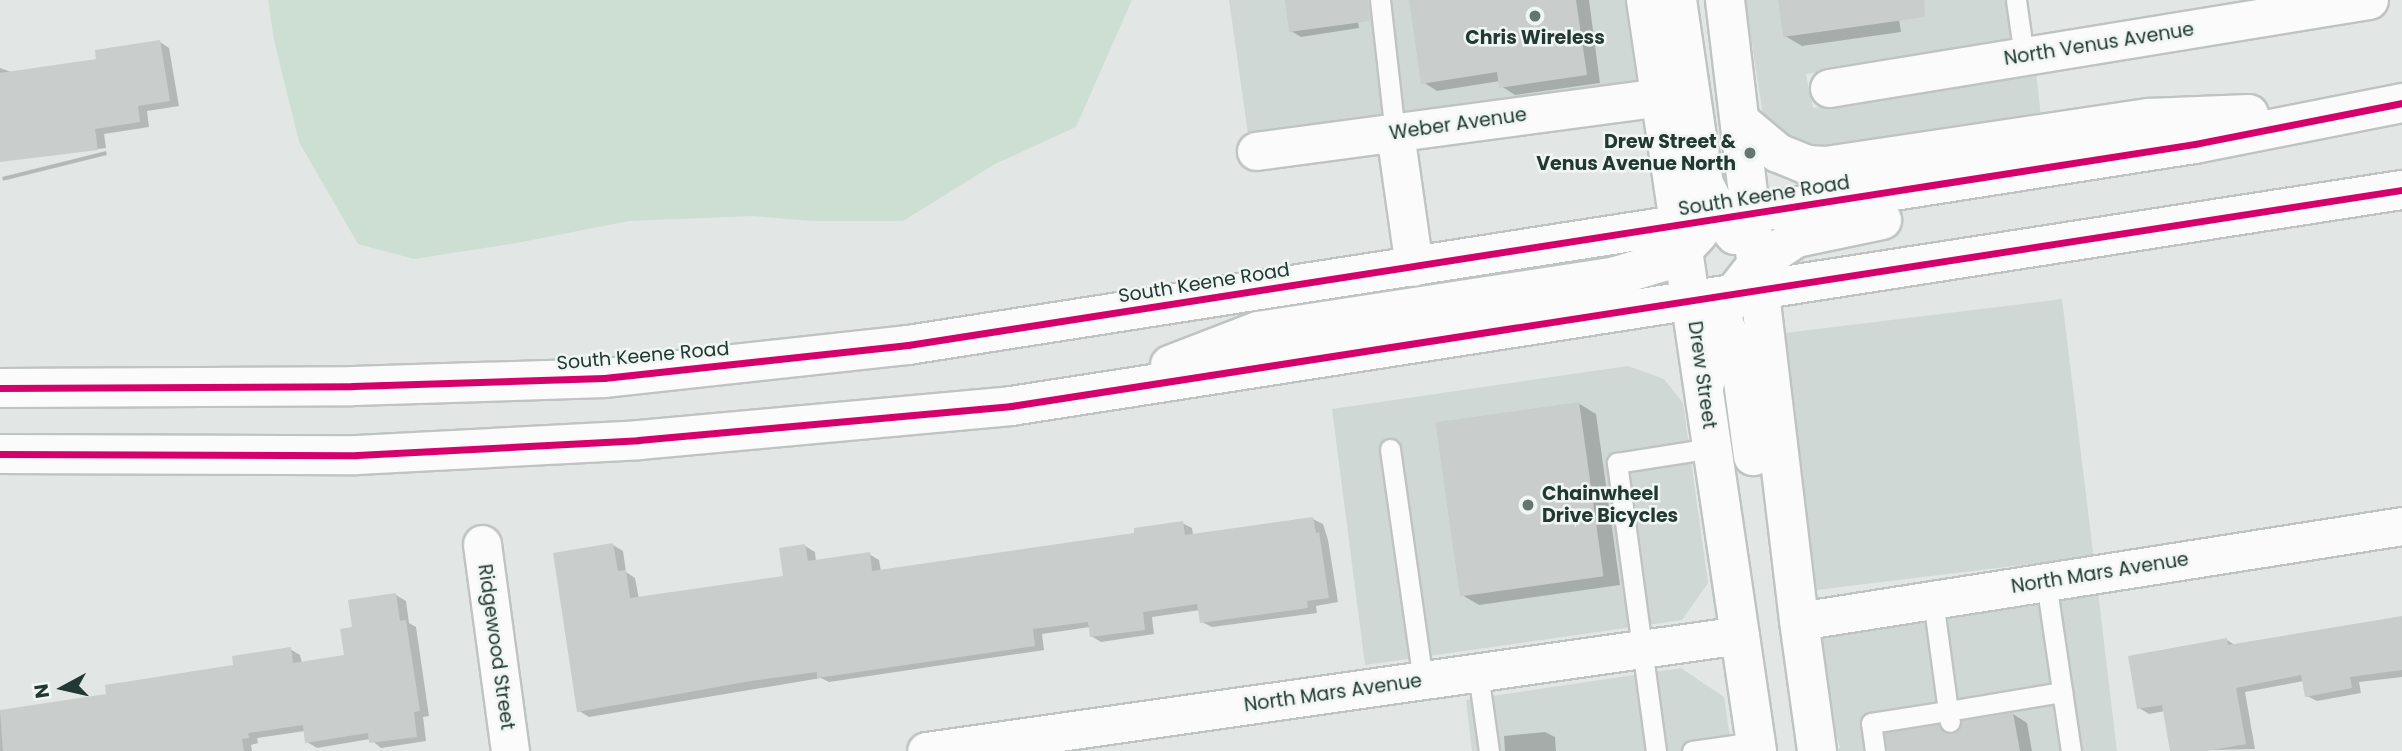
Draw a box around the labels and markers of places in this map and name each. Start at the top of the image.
marker: Chris Wireless [1527,8,1543,24]
place label: Chris Wireless [1465,27,1605,49]
place label: Drew Street & Venus Avenue North [1536,131,1736,175]
marker: Drew Street & Venus Avenue North [1742,145,1758,161]
place label: Chainwheel Drive Bicycles [1542,483,1678,527]
marker: Chainwheel Drive Bicycles [1520,497,1536,513]

